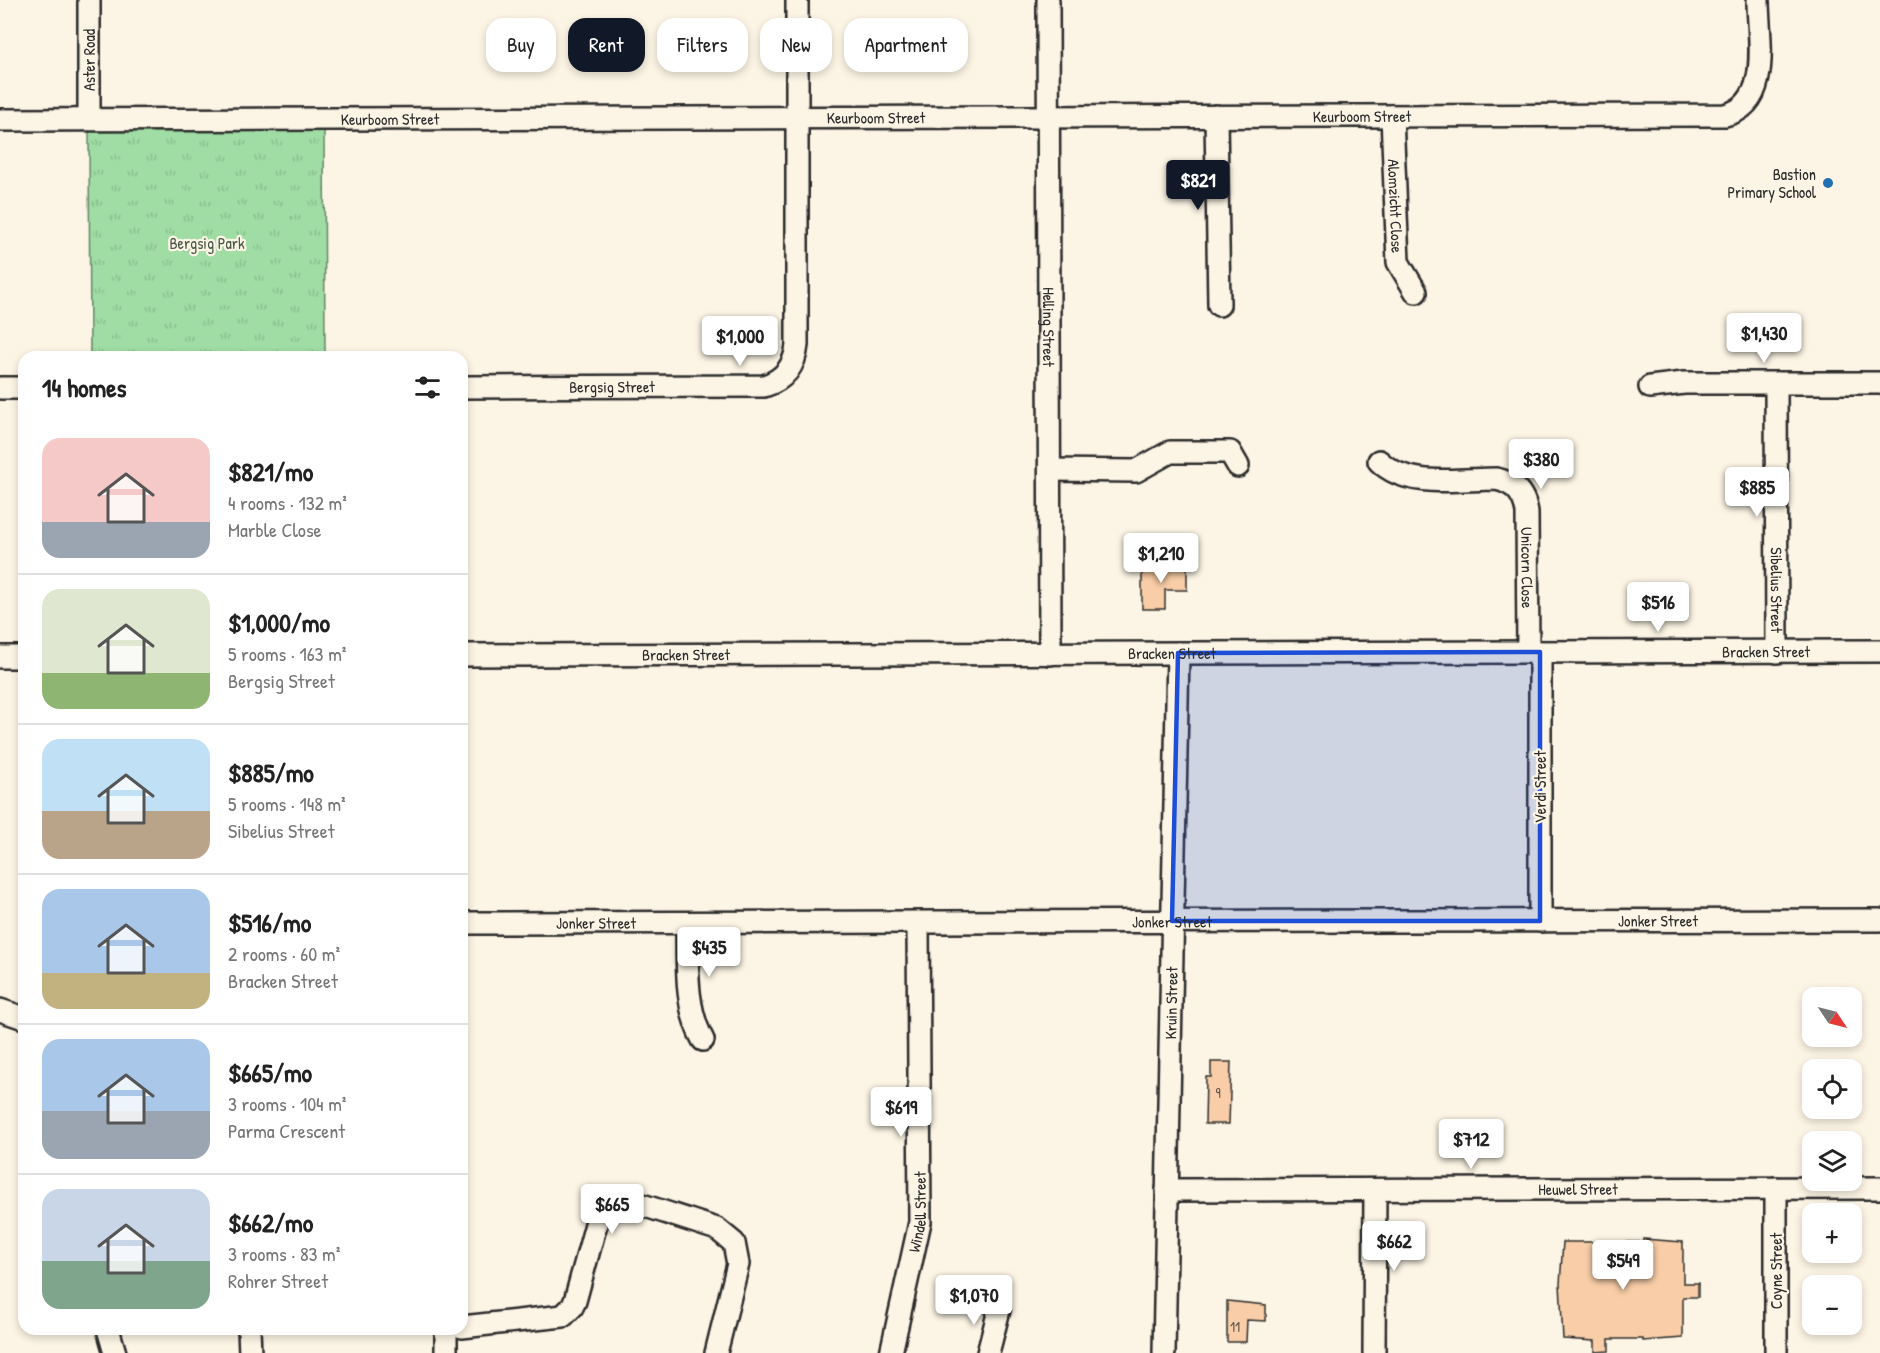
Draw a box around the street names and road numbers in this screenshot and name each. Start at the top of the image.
street label: Aster Road [78,29,100,91]
street label: Keurboom Street [1313,105,1412,127]
street label: Keurboom Street [827,106,926,129]
street label: Keurboom Street [341,108,440,130]
street label: Alomzicht Close [1383,158,1409,254]
street label: Helling Street [1038,287,1060,367]
street label: Bergsig Street [569,375,655,398]
street label: Unicorn Close [1516,527,1539,609]
street label: Sibelius Street [1766,547,1788,633]
street label: Bracken Street [1722,640,1811,662]
street label: Bracken Street [1128,642,1217,664]
street label: Bracken Street [642,643,731,665]
street label: Verdi Street [1529,750,1551,823]
street label: Jonker Street [1618,909,1698,932]
street label: Jonker Street [1132,910,1212,933]
street label: Jonker Street [556,912,636,934]
street label: Kruin Street [1159,966,1183,1040]
street label: Windell Street [903,1171,931,1254]
street label: Heuwel Street [1538,1178,1618,1200]
street label: Coyne Street [1765,1232,1787,1309]

